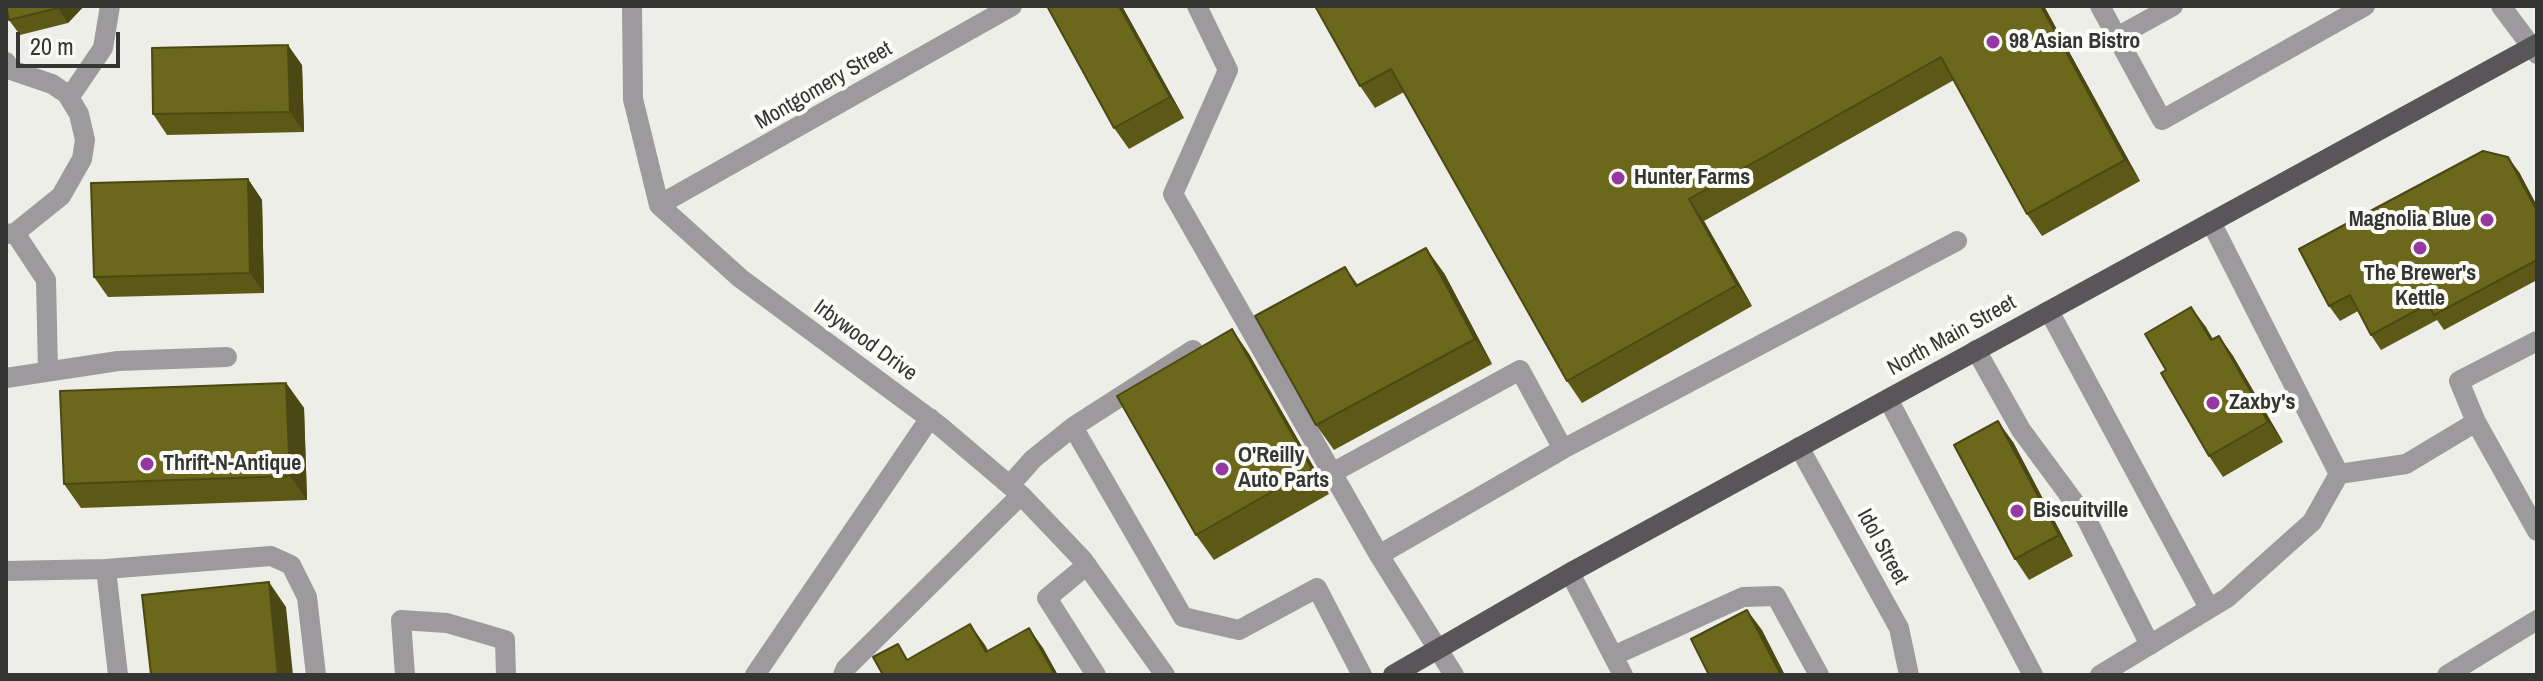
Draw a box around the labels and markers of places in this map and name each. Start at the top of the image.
place label: 98 Asian Bistro [2009,29,2140,55]
marker: 98 Asian Bistro [1984,33,2002,51]
place label: Hunter Farms [1634,165,1750,191]
marker: Hunter Farms [1609,169,1627,187]
place label: Magnolia Blue [2349,207,2471,233]
marker: Magnolia Blue [2478,211,2496,229]
marker: The Brewer's Kettle [2411,239,2429,257]
place label: The Brewer's Kettle [2364,261,2476,312]
place label: Zaxby's [2229,390,2295,416]
marker: Zaxby's [2204,394,2222,412]
place label: O'Reilly Auto Parts [1238,443,1329,494]
place label: Thrift-N-Antique [163,451,301,477]
marker: Thrift-N-Antique [138,455,156,473]
marker: O'Reilly Auto Parts [1213,460,1231,478]
place label: Biscuitville [2033,498,2128,524]
marker: Biscuitville [2008,502,2026,520]

